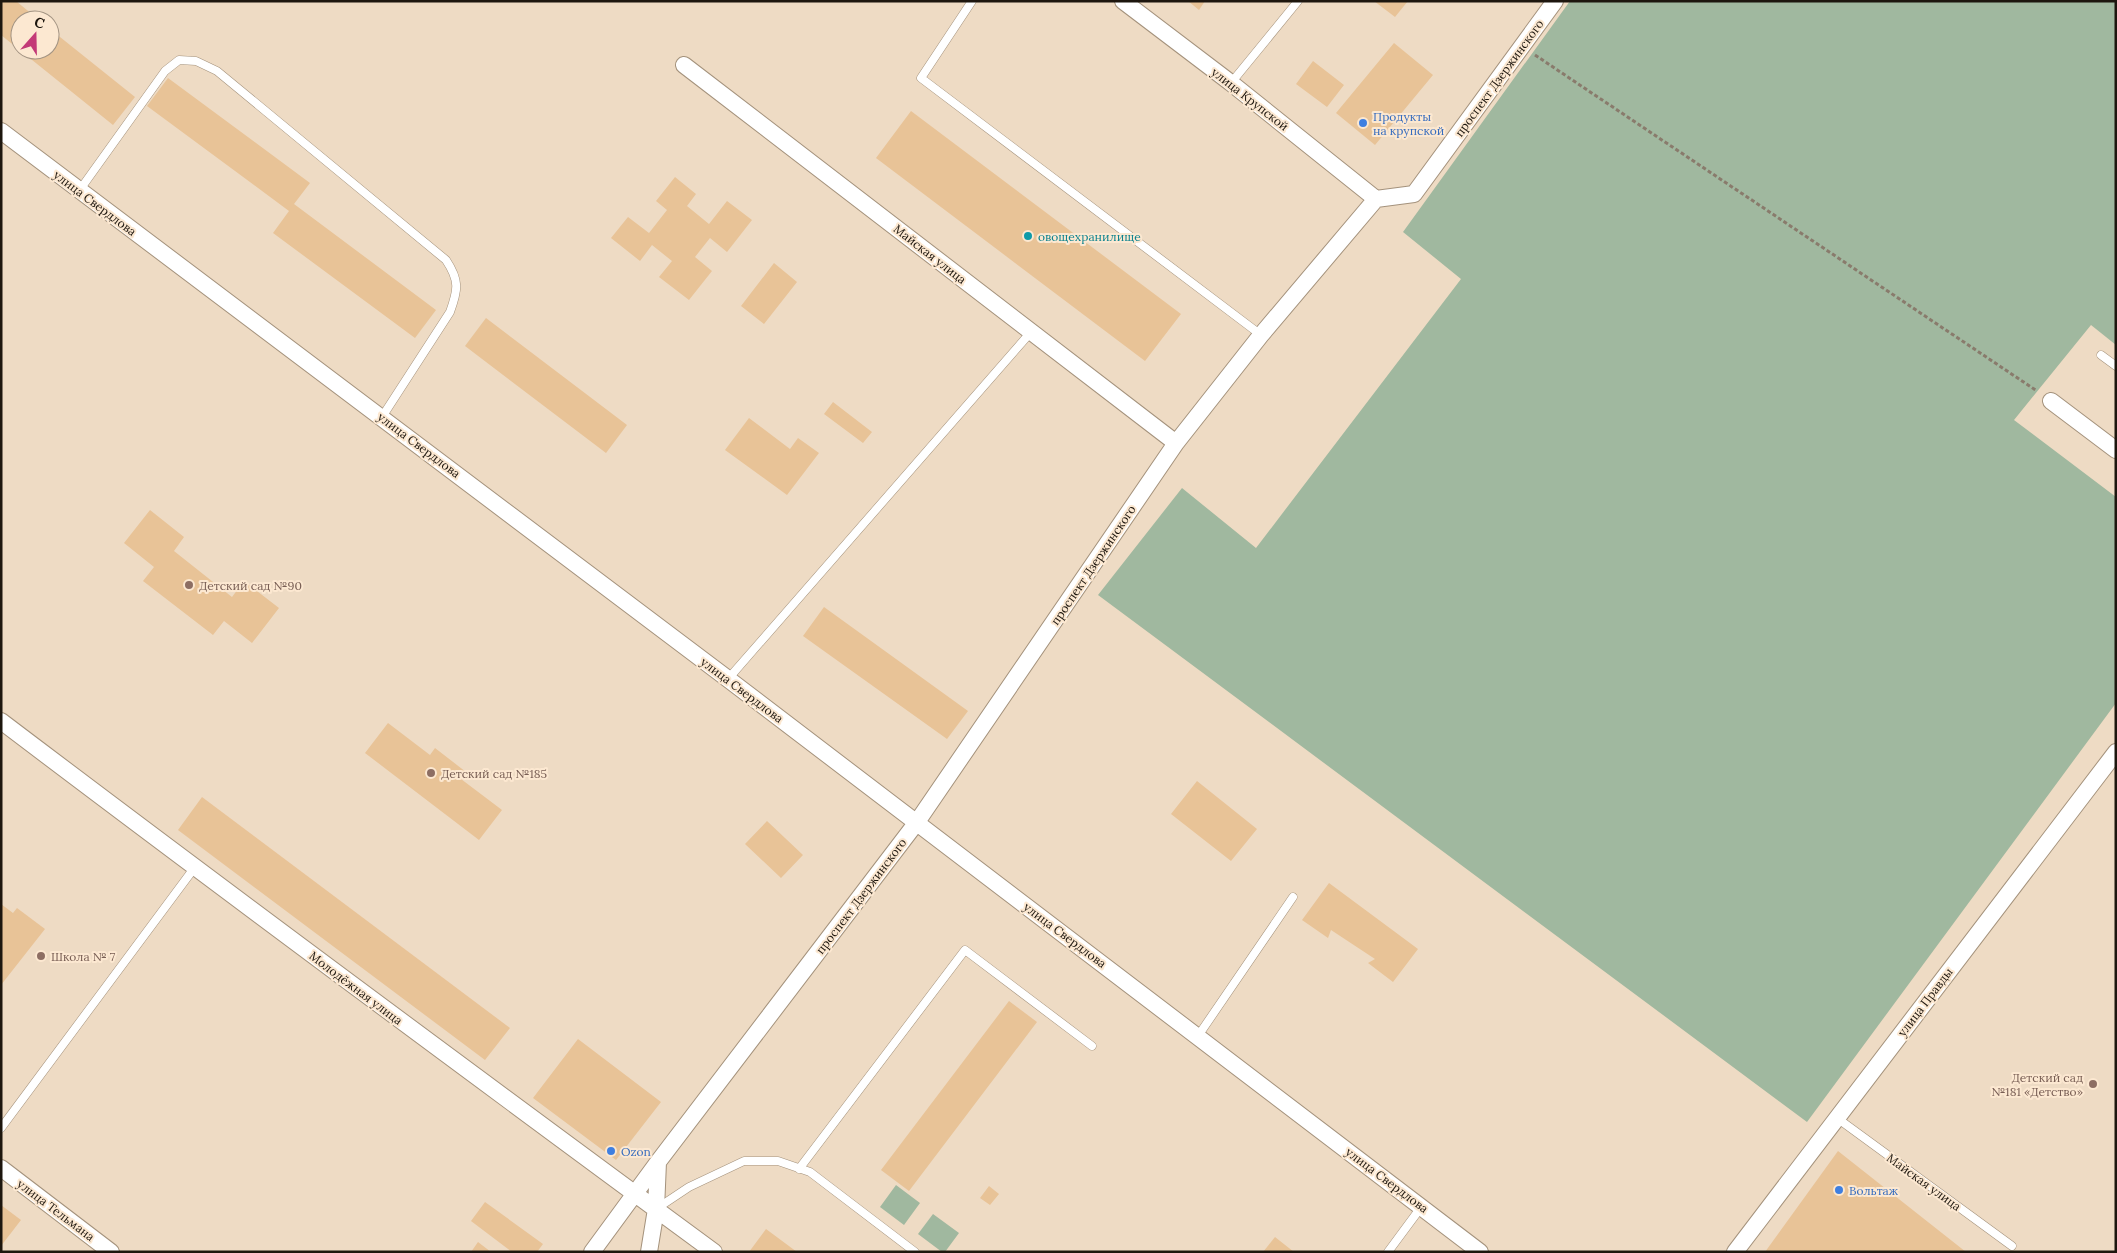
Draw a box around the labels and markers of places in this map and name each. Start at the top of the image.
place label: Продукты на крупской [1373,109,1444,138]
marker: Продукты на крупской [1357,117,1369,129]
place label: овощехранилище [1038,229,1141,244]
marker: овощехранилище [1022,230,1034,242]
place label: Детский сад №90 [199,578,302,593]
marker: Детский сад №90 [183,579,195,591]
place label: Детский сад №185 [441,766,547,781]
marker: Детский сад №185 [425,767,437,779]
place label: Школа № 7 [51,949,116,964]
marker: Школа № 7 [35,950,47,962]
place label: Детский сад №181 «Детство» [1991,1070,2083,1099]
marker: Детский сад №181 «Детство» [2087,1078,2099,1090]
place label: Ozon [621,1144,651,1159]
marker: Ozon [605,1145,617,1157]
place label: Вольтаж [1849,1183,1899,1198]
marker: Вольтаж [1833,1184,1845,1196]

